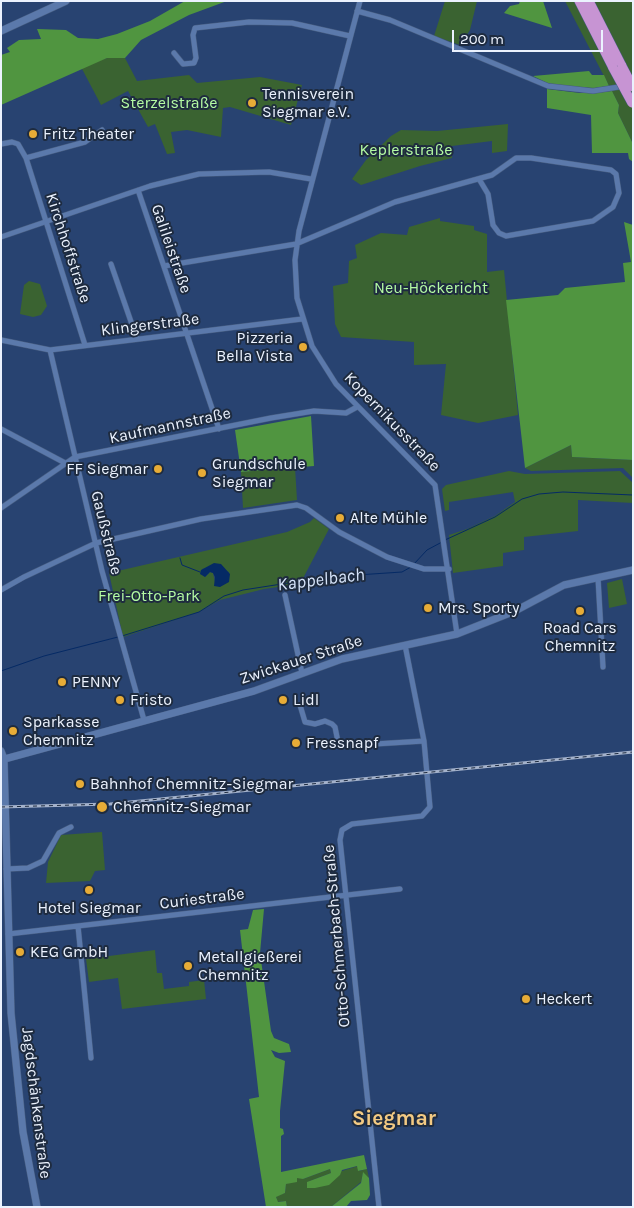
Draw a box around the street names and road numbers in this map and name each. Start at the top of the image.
street label: Kirchhoffstraße [41,191,95,305]
street label: Galileistraße [147,202,195,296]
street label: Klingerstraße [100,309,200,341]
street label: Kopernikusstraße [340,368,444,476]
street label: Kaufmannstraße [107,404,233,448]
street label: Gaußstraße [86,489,126,577]
street label: Zwickauer Straße [237,631,365,689]
street label: Otto-Schmerbach-Straße [319,844,355,1028]
street label: Curiestraße [158,884,246,914]
street label: Jagdschänkenstraße [17,1026,55,1180]

